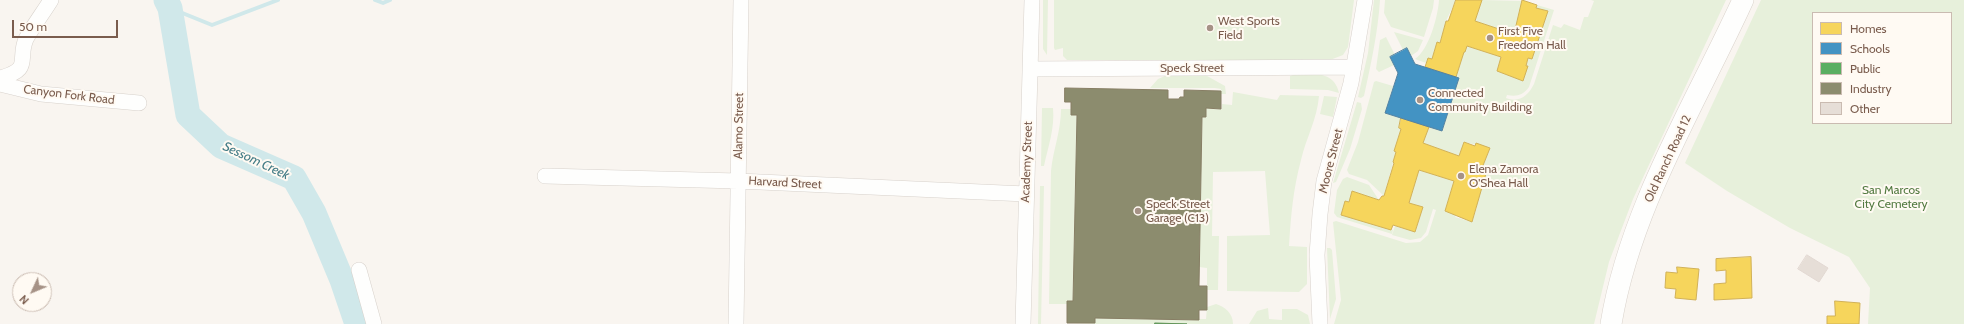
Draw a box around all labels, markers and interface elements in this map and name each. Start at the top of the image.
scale bar [14,12,120,38]
legend [1812,12,1952,124]
place label: West Sports Field [1218,14,1280,42]
text: 50 m [19,19,47,34]
text: Homes [1850,21,1887,36]
marker: West Sports Field [1205,23,1215,33]
place label: First Five Freedom Hall [1498,24,1566,52]
marker: First Five Freedom Hall [1485,33,1495,43]
text: Schools [1850,41,1890,56]
street label: Speck Street [1160,61,1224,75]
text: Public [1850,61,1881,76]
text: Industry [1850,81,1891,96]
street label: Canyon Fork Road [23,82,115,108]
place label: Connected Community Building [1428,86,1532,114]
street label: Alamo Street [731,93,747,159]
marker: Connected Community Building [1415,95,1425,105]
text: Other [1850,101,1880,116]
street label: Old Ranch Road 12 [1642,113,1694,205]
street label: Academy Street [1018,121,1036,203]
street label: Moore Street [1316,127,1346,195]
water label: Sessom Creek [220,139,292,183]
place label: Elena Zamora O'Shea Hall [1469,162,1539,190]
marker: Elena Zamora O'Shea Hall [1456,171,1466,181]
street label: Harvard Street [748,174,822,192]
park label: San Marcos City Cemetery [1854,183,1928,211]
place label: Speck Street Garage (C13) [1146,197,1210,225]
marker: Speck Street Garage (C13) [1133,206,1143,216]
north arrow [12,272,52,312]
text: N [16,292,32,307]

